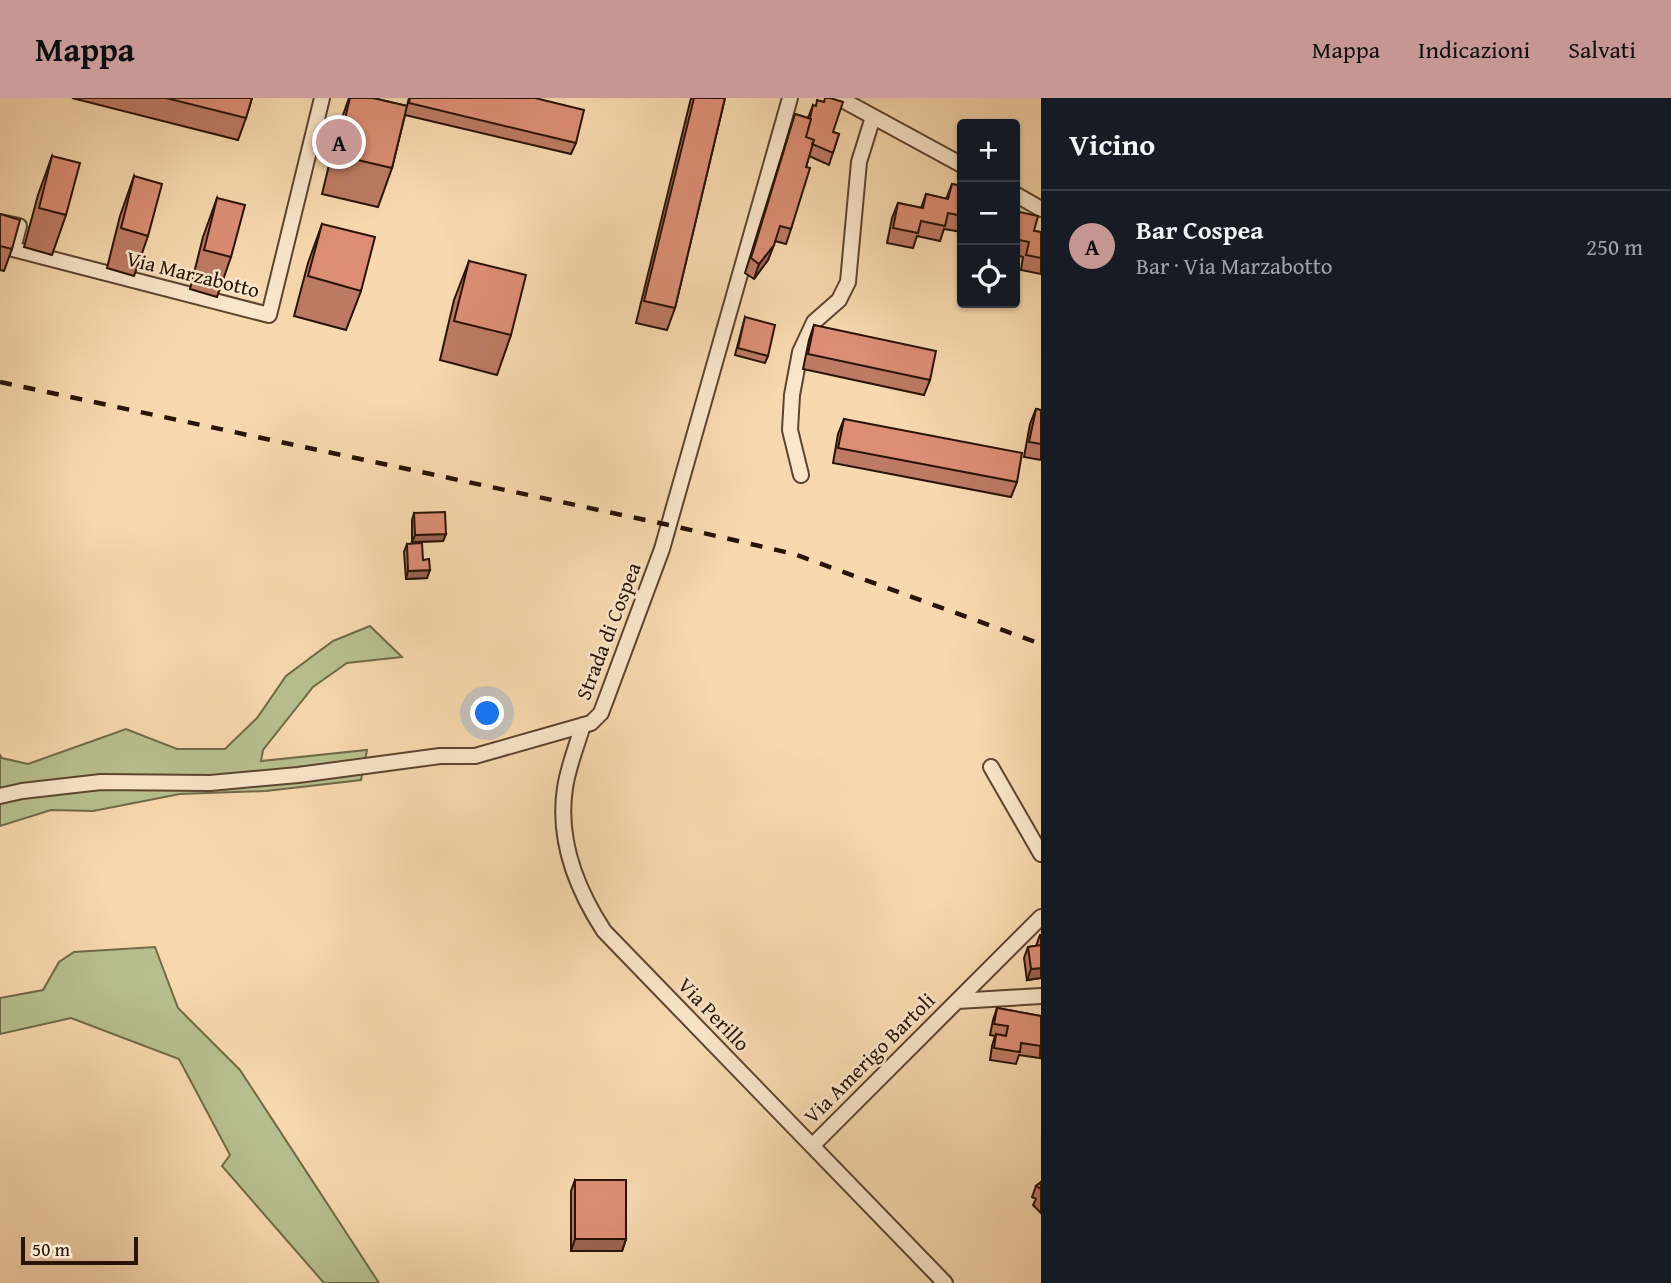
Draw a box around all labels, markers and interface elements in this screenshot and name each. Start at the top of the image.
text: Mappa [35,25,135,73]
text: Mappa [1312,32,1380,67]
text: Indicazioni [1418,32,1530,67]
text: Salvati [1568,32,1636,67]
pin: A [316,116,362,168]
map controls [957,119,1020,308]
button: + [957,119,1020,182]
text: Vicino [1069,122,1155,166]
button: − [957,182,1020,245]
text: Bar Cospea [1136,210,1264,249]
text: A [1085,230,1099,263]
text: 250 m [1586,230,1643,263]
street label: Via Marzabotto [123,242,263,306]
button: locate [957,245,1020,308]
text: Bar · Via Marzabotto [1136,249,1333,282]
street label: Strada di Cospea [568,558,648,704]
your location [470,696,504,730]
street label: Via Perillo [671,970,757,1058]
street label: Via Amerigo Bartoli [796,985,942,1131]
scale bar [21,1234,138,1266]
text: 50 m [32,1235,70,1263]

